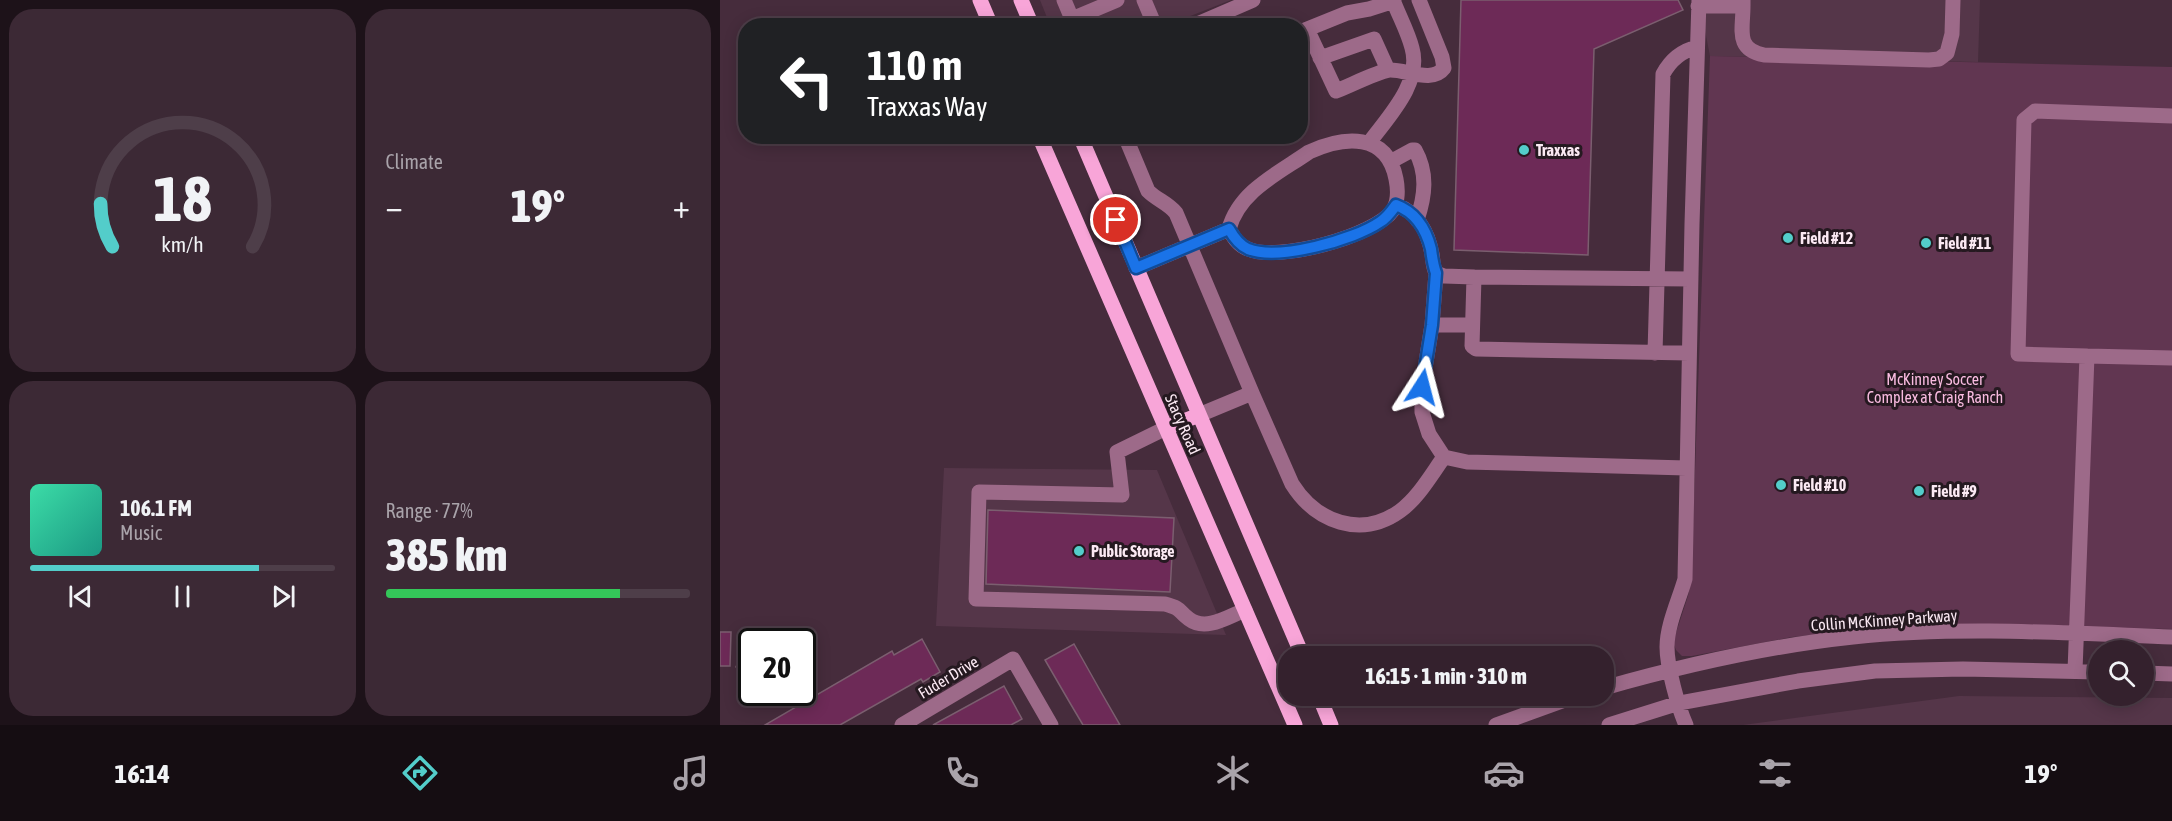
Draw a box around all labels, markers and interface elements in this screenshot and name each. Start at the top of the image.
text: 110 m [867,41,962,89]
icon: left [768,42,846,120]
text: Traxxas Way [867,91,987,122]
place label: Traxxas [1536,141,1580,159]
marker: Traxxas [1517,143,1531,157]
text: Climate [386,150,443,173]
text: 18 [153,163,212,234]
text: 19° [510,180,565,232]
text: − [386,187,403,225]
text: + [673,187,690,225]
pin [1090,194,1141,245]
icon: arrive [1099,203,1132,236]
place label: Field #12 [1800,229,1853,247]
marker: Field #12 [1781,231,1795,245]
text: km/h [161,233,204,258]
place label: Field #11 [1938,234,1992,252]
marker: Field #11 [1919,236,1933,250]
position arrow [1390,355,1454,419]
park label: McKinney Soccer Complex at Craig Ranch [1867,370,2003,407]
street label: Stacy Road [1161,391,1204,457]
place label: Field #10 [1793,476,1847,494]
marker: Field #10 [1774,478,1788,492]
place label: Field #9 [1931,482,1977,500]
marker: Field #9 [1912,484,1926,498]
text: 106.1 FM [120,495,192,521]
text: Range · 77% [386,499,473,522]
text: Music [120,521,162,544]
text: 385 km [386,529,507,581]
place label: Public Storage [1091,542,1175,560]
marker: Public Storage [1072,544,1086,558]
icon: previous [64,580,97,613]
icon: pause [166,580,199,613]
icon: next [267,580,300,613]
street label: Collin McKinney Parkway [1810,606,1958,635]
speed limit sign: 20 [738,628,816,706]
map controls [2088,640,2154,706]
button: search [2088,640,2154,706]
street label: Fuder Drive [915,652,981,702]
text: 16:15 · 1 min · 310 m [1365,663,1527,689]
icon: directions [399,752,441,794]
icon: music [670,752,712,794]
icon: phone [941,752,983,794]
icon: climate [1212,752,1254,794]
icon: car [1483,752,1525,794]
icon: filters [1754,752,1796,794]
text: 16:14 [114,758,170,789]
text: 19° [2025,758,2057,789]

